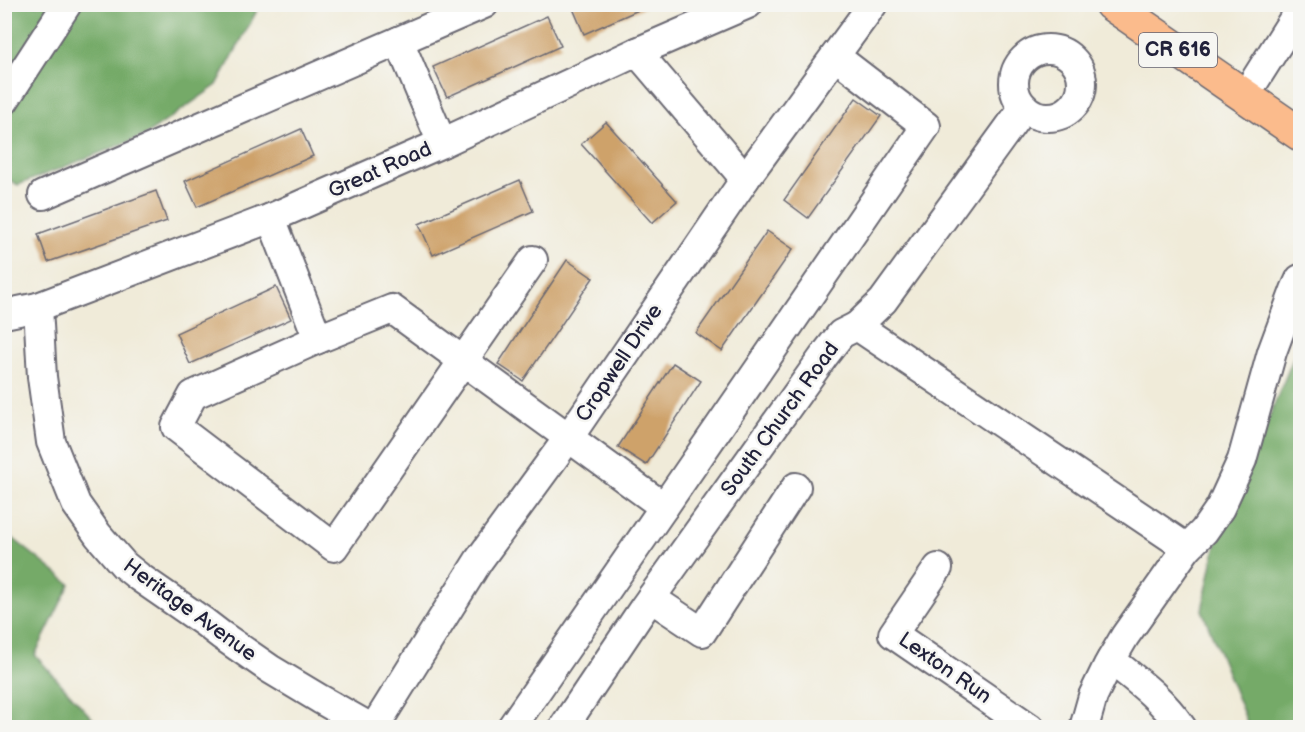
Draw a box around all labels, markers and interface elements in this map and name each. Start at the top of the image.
road number: CR 616 [1139,33,1217,67]
street label: Great Road [325,136,435,204]
street label: Cropwell Drive [570,299,668,427]
street label: South Church Road [716,337,844,501]
street label: Heritage Avenue [118,553,262,667]
street label: Lexton Run [894,627,996,709]

